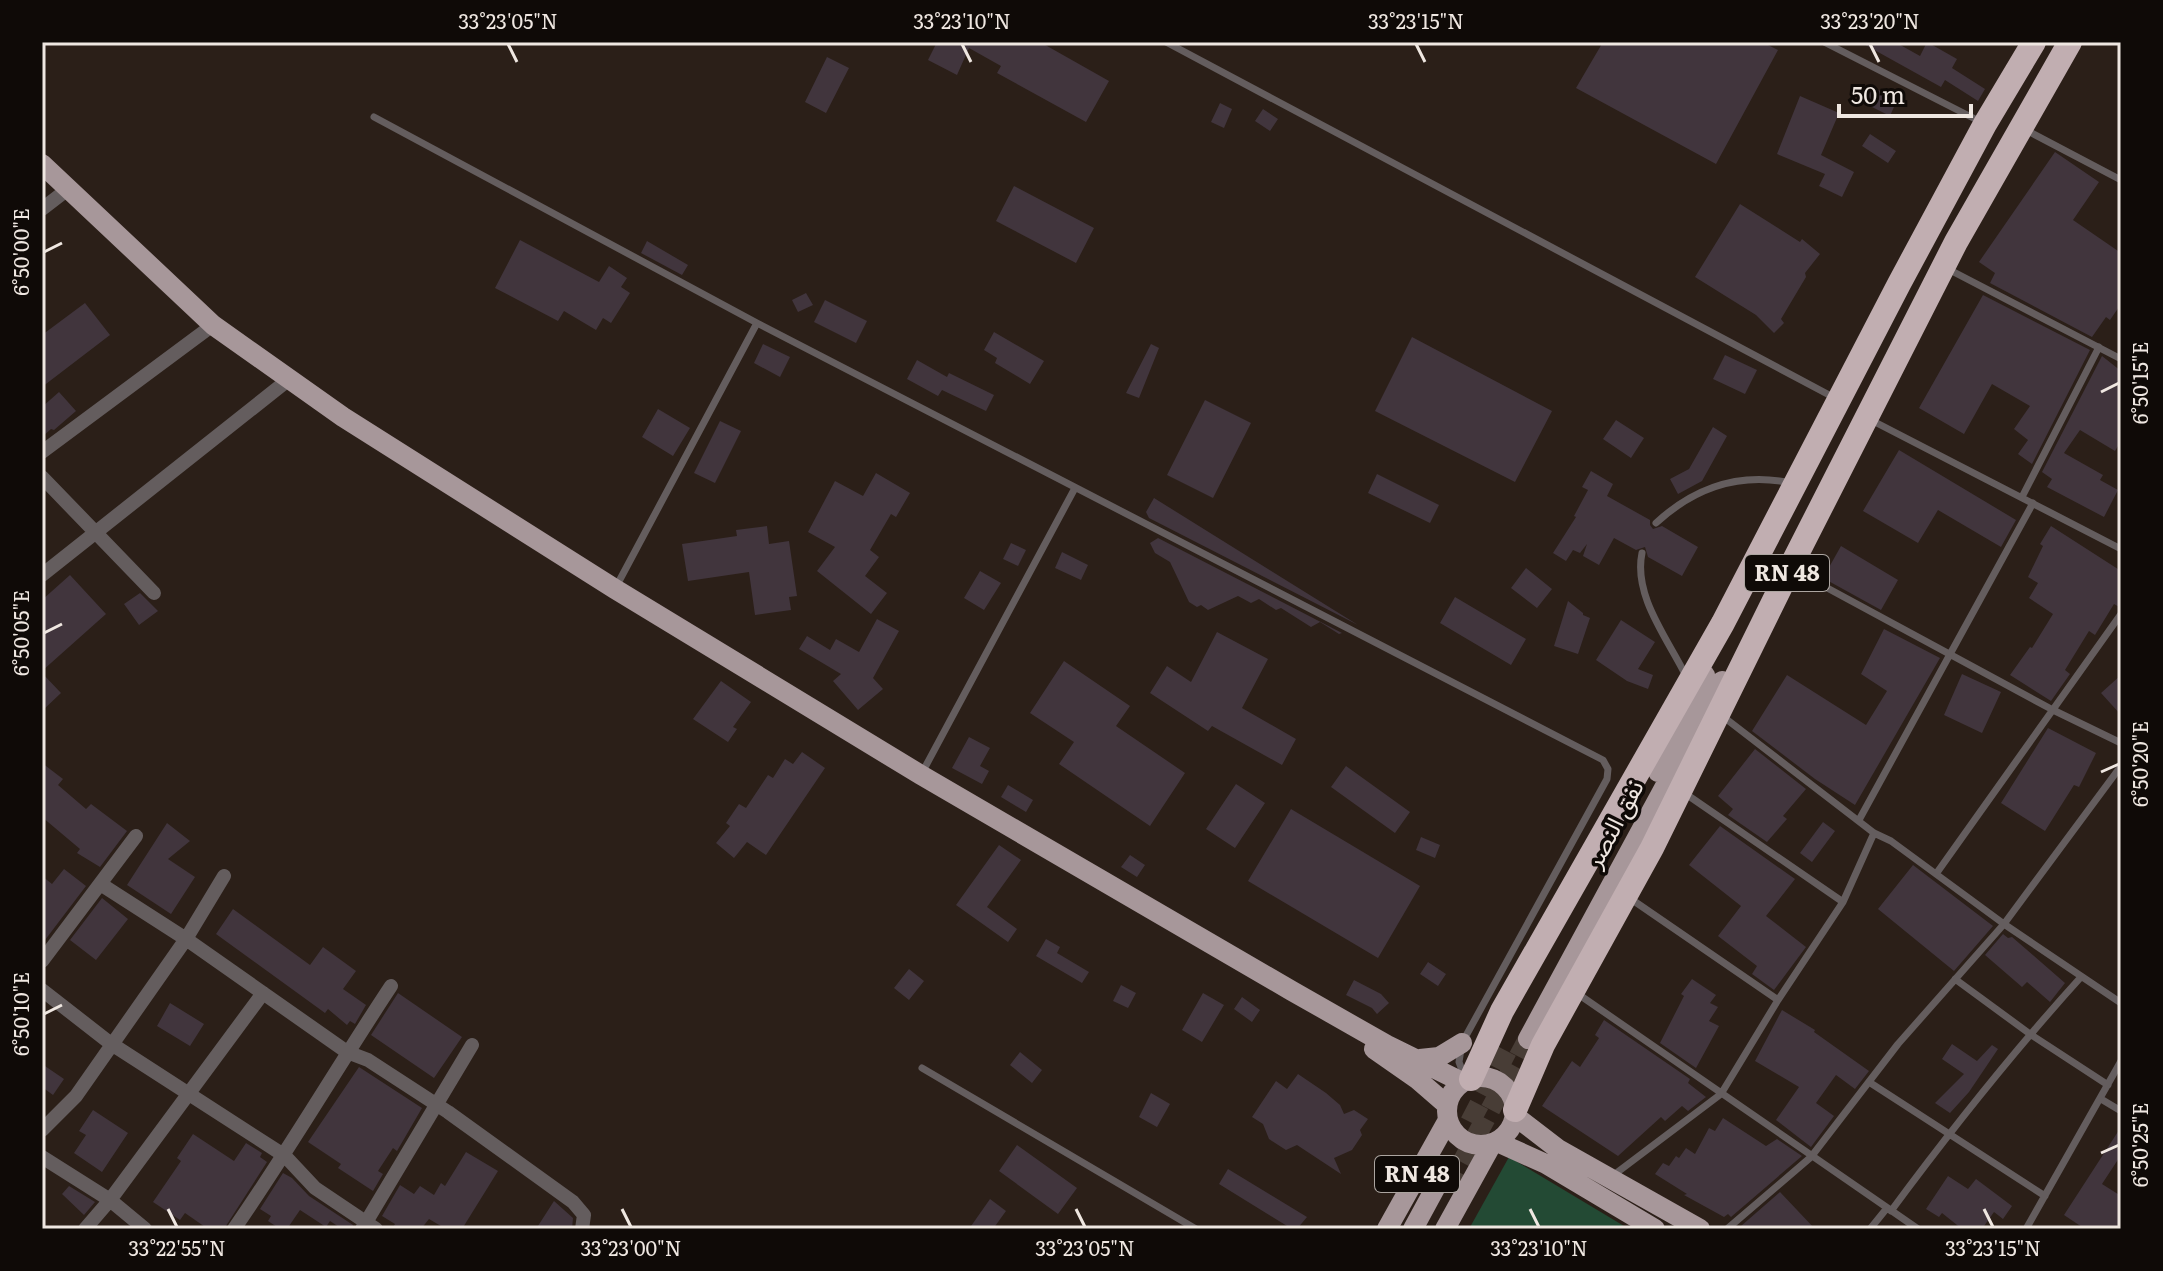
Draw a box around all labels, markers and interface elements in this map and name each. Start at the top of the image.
text: 33°23'05"N [458,5,558,35]
text: 33°23'10"N [913,5,1011,35]
text: 33°23'15"N [1368,5,1464,35]
text: 33°23'20"N [1820,5,1920,35]
scale bar [1839,68,1971,118]
text: 50 m [1851,76,1905,111]
text: 6°50'00"E [5,208,35,296]
text: 6°50'15"E [2124,342,2154,424]
road number: RN 48 [1745,555,1829,591]
text: 6°50'05"E [5,590,35,676]
text: 6°50'20"E [2124,721,2154,807]
street label: نفق النصر [1575,773,1651,874]
text: 6°50'10"E [5,972,35,1056]
text: 6°50'25"E [2124,1103,2154,1187]
road number: RN 48 [1375,1156,1459,1192]
text: 33°22'55"N [128,1232,226,1262]
text: 33°23'00"N [581,1232,681,1262]
text: 33°23'05"N [1035,1232,1135,1262]
text: 33°23'10"N [1490,1232,1588,1262]
text: 33°23'15"N [1945,1232,2041,1262]

